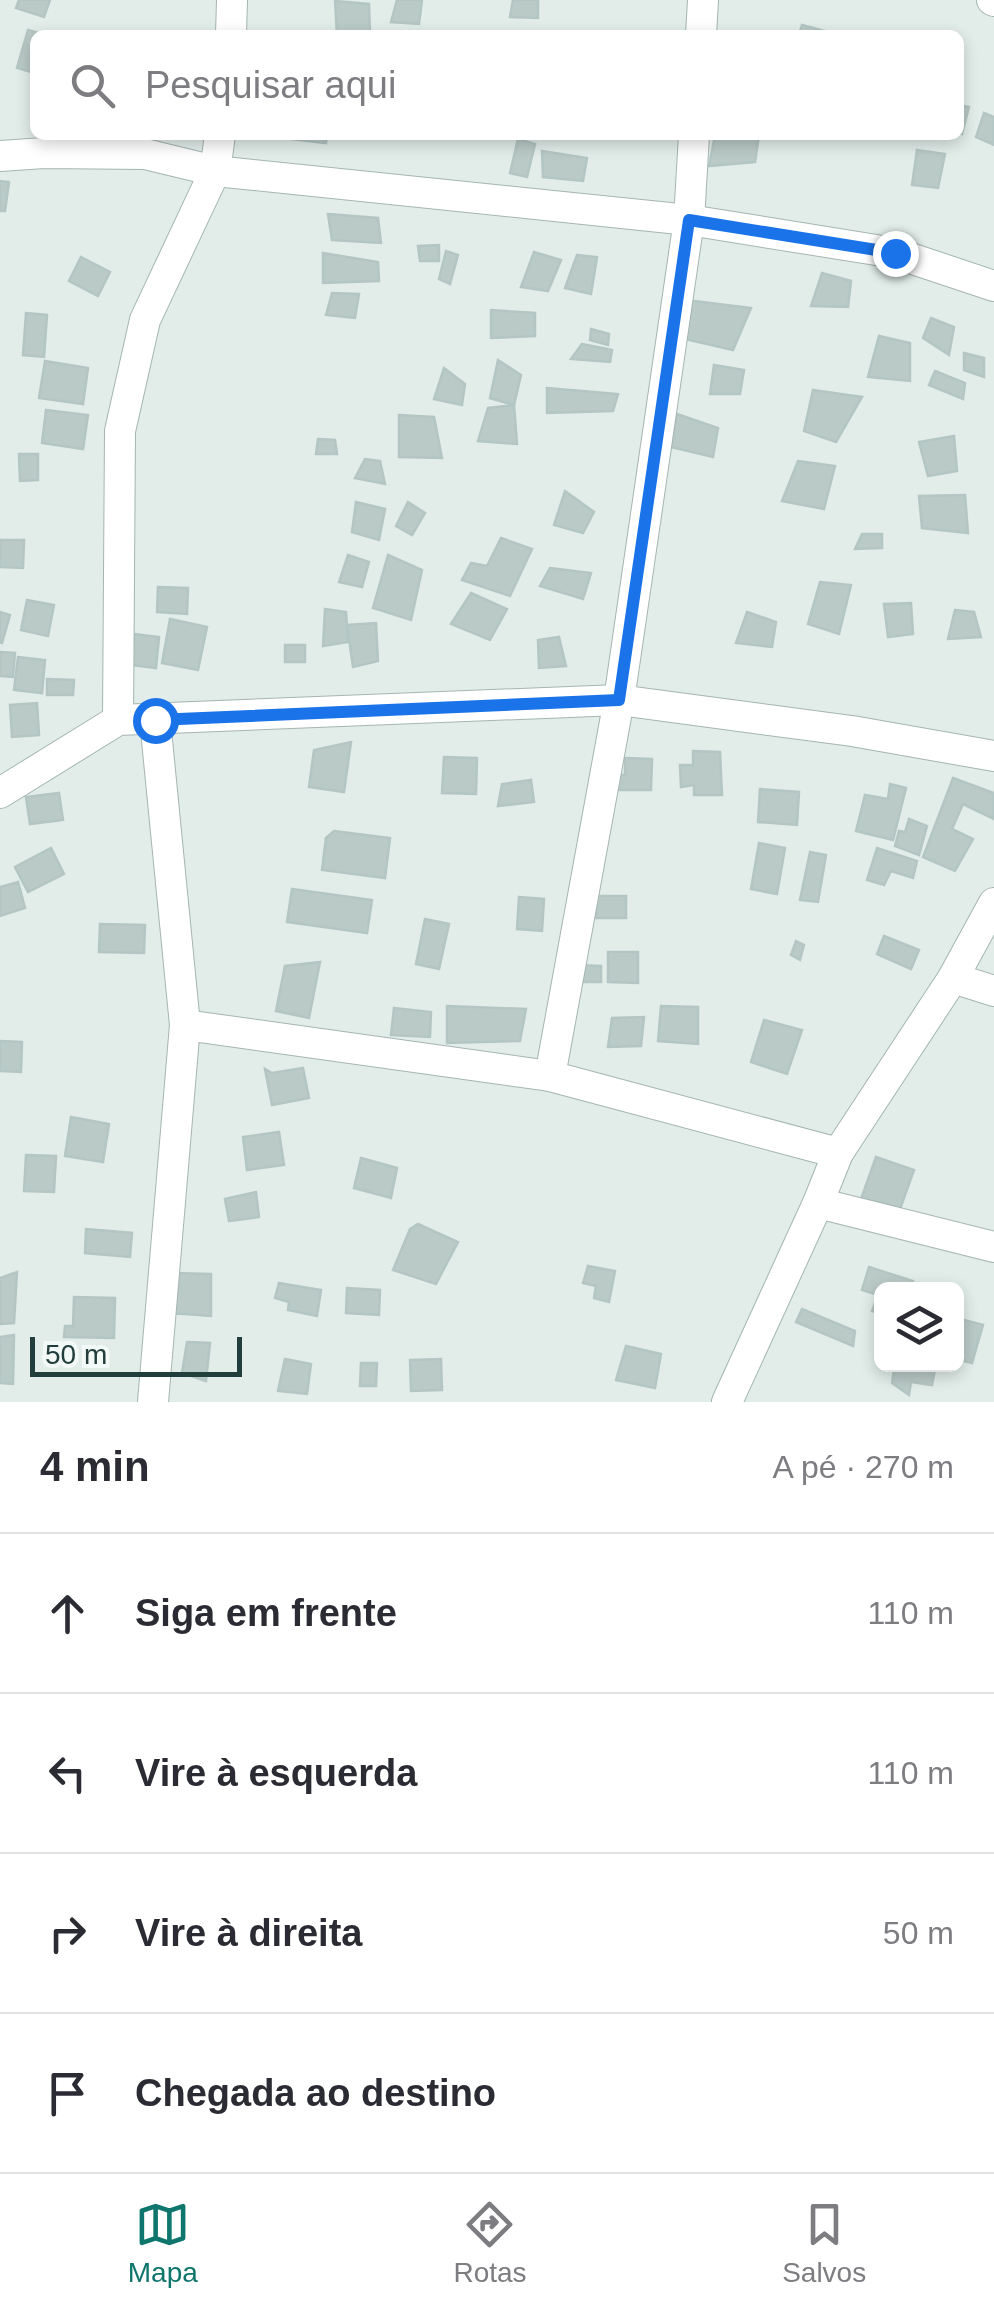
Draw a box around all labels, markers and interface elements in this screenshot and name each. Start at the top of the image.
search box [30,30,964,140]
icon: search [65,58,120,113]
text: Pesquisar aqui [145,64,396,106]
route end [873,231,919,277]
route start [133,698,179,744]
map controls [874,1282,964,1372]
button: layers [874,1282,964,1372]
scale bar [30,1332,242,1376]
text: 50 m [45,1339,107,1370]
text: 4 min [40,1443,150,1490]
text: A pé · 270 m [773,1449,954,1485]
icon: ahead [40,1586,95,1641]
text: Siga em frente [135,1592,397,1634]
text: 110 m [867,1595,954,1631]
icon: left [40,1746,95,1801]
text: Vire à esquerda [135,1752,417,1794]
text: 110 m [867,1755,954,1791]
icon: right [40,1906,95,1961]
text: Vire à direita [135,1912,362,1954]
text: 50 m [883,1915,954,1951]
icon: arrive [40,2066,95,2121]
text: Chegada ao destino [135,2072,496,2114]
tab: Mapa [128,2197,198,2289]
tab: Rotas [453,2197,527,2289]
tab: Salvos [782,2197,866,2289]

